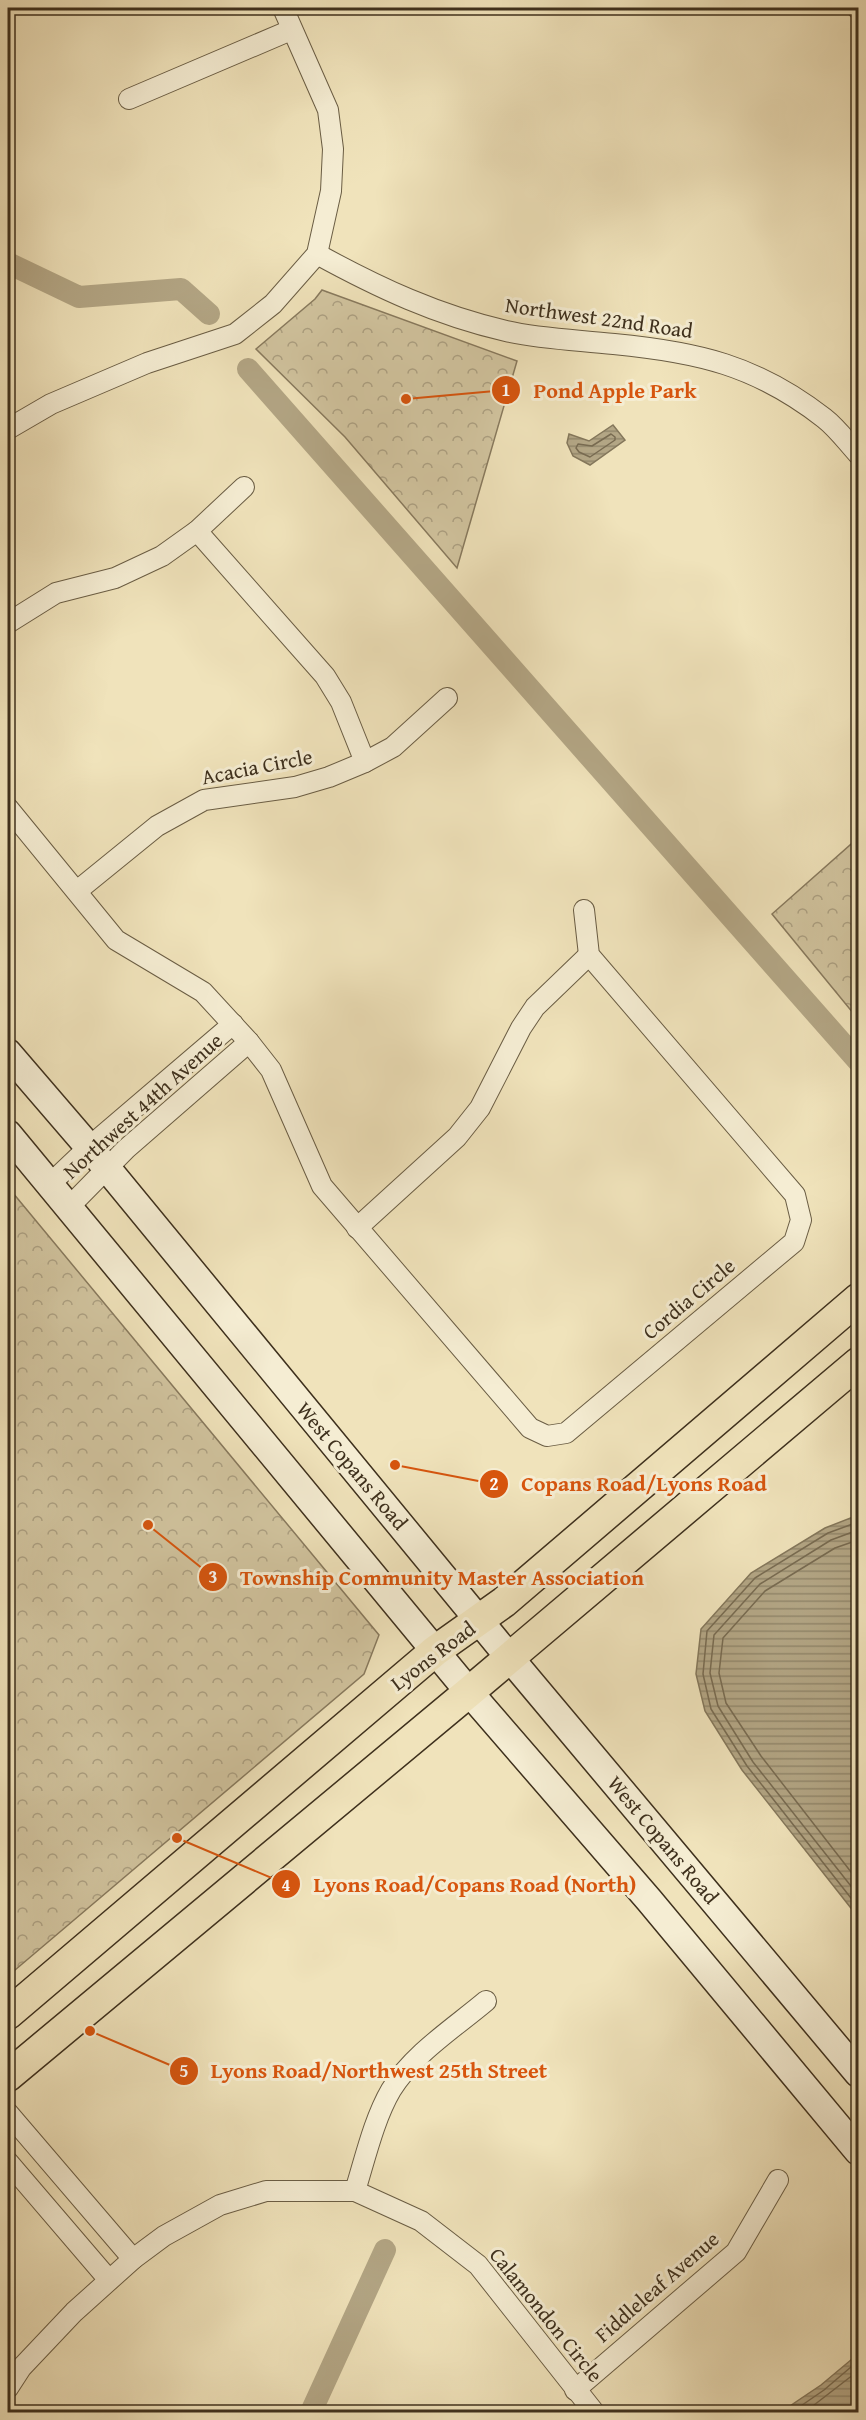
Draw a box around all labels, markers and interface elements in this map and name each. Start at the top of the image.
street label: Northwest 22nd Road [503,289,695,346]
callout: Pond Apple Park [491,370,709,410]
text: Pond Apple Park [533,374,697,406]
text: 1 [501,376,511,403]
street label: Acacia Circle [199,741,315,792]
street label: Northwest 44th Avenue [56,1025,230,1186]
street label: Cordia Circle [636,1250,742,1347]
street label: West Copans Road [289,1395,416,1537]
callout: Copans Road/Lyons Road [479,1464,779,1504]
text: Copans Road/Lyons Road [521,1467,767,1499]
text: 2 [489,1470,499,1497]
callout: Township Community Master Association [198,1557,656,1597]
text: Township Community Master Association [240,1561,644,1593]
text: 3 [208,1563,218,1590]
street label: Lyons Road [384,1613,482,1698]
street label: West Copans Road [600,1769,727,1911]
callout: Lyons Road/Copans Road (North) [271,1864,648,1904]
text: Lyons Road/Copans Road (North) [313,1868,637,1900]
text: 4 [281,1871,291,1898]
callout: Lyons Road/Northwest 25th Street [169,2051,559,2091]
text: Lyons Road/Northwest 25th Street [211,2054,548,2086]
text: 5 [179,2057,189,2084]
street label: Fiddleleaf Avenue [588,2224,726,2349]
street label: Calamondon Circle [482,2241,611,2389]

